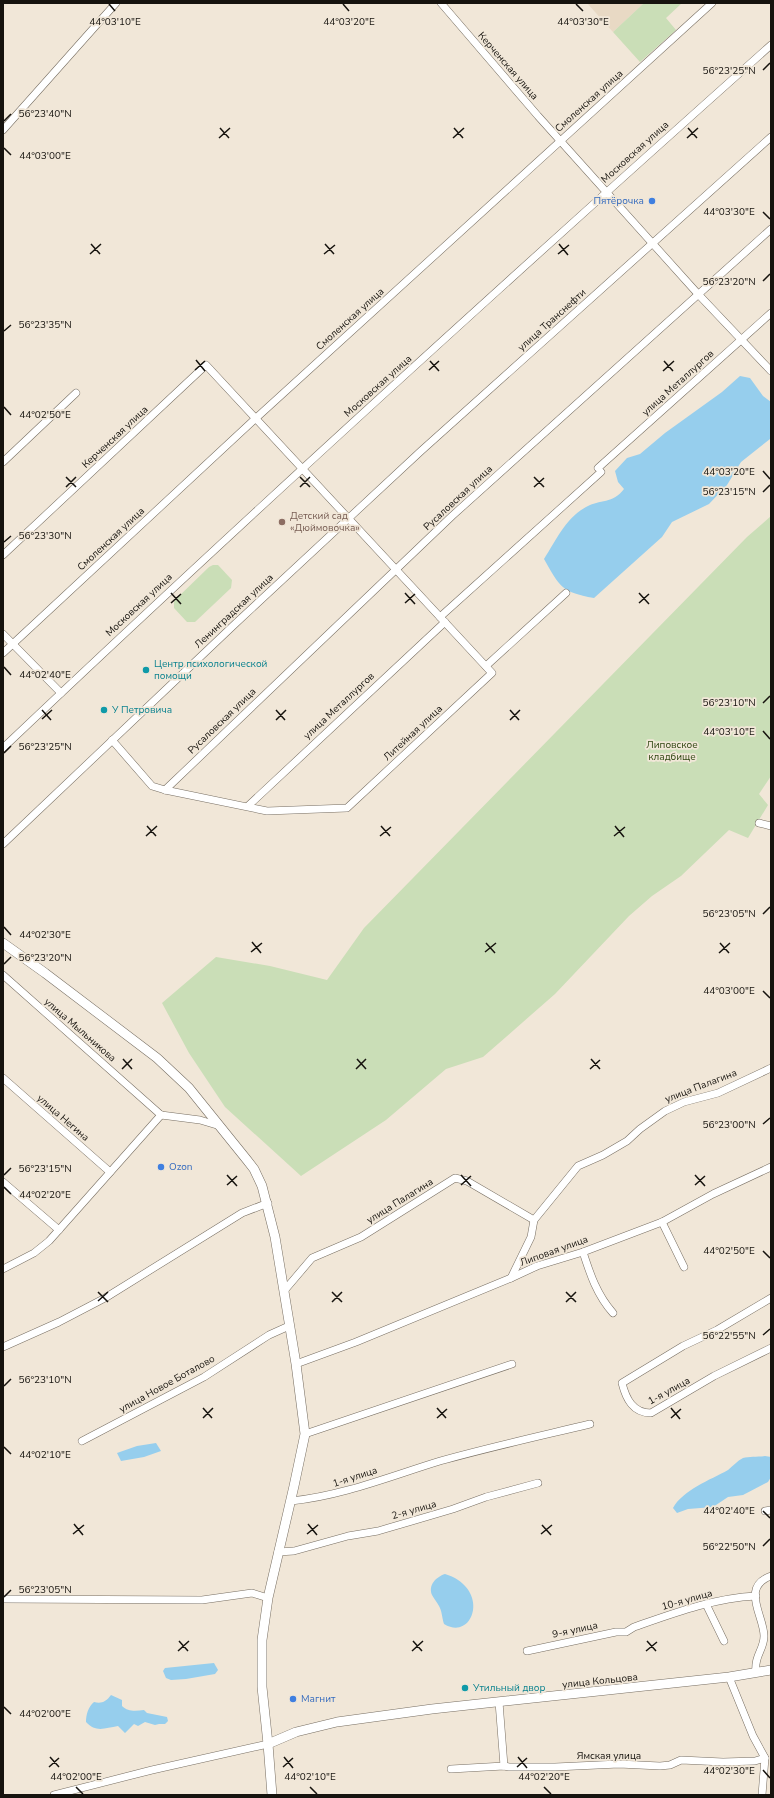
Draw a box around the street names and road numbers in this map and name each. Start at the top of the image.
street label: Керченская улица [475,29,541,103]
street label: Смоленская улица [552,67,626,135]
street label: Московская улица [598,118,672,186]
street label: Смоленская улица [313,285,387,353]
street label: улица Транснефти [515,286,589,354]
street label: улица Металлургов [639,347,717,419]
street label: Московская улица [341,352,415,420]
street label: Керченская улица [79,403,151,471]
street label: Русаловская улица [420,462,496,534]
street label: Смоленская улица [74,504,148,574]
street label: Московская улица [103,570,175,640]
street label: Ленинградская улица [191,571,277,651]
street label: улица Металлургов [300,669,378,743]
street label: Русаловская улица [185,685,259,757]
street label: Литейная улица [380,702,446,764]
street label: улица Мыльникова [41,995,119,1065]
street label: улица Палагина [663,1066,739,1106]
street label: улица Негина [34,1091,92,1145]
street label: улица Палагина [364,1175,436,1227]
street label: Липовая улица [518,1232,590,1270]
street label: улица Новое Боталово [117,1352,218,1416]
street label: 1-я улица [645,1374,693,1408]
street label: 1-я улица [331,1463,379,1491]
street label: 2-я улица [390,1497,438,1523]
street label: 10-я улица [660,1586,714,1614]
street label: 9-я улица [551,1618,599,1642]
street label: улица Кольцова [561,1670,639,1692]
street label: Ямская улица [577,1749,641,1763]

